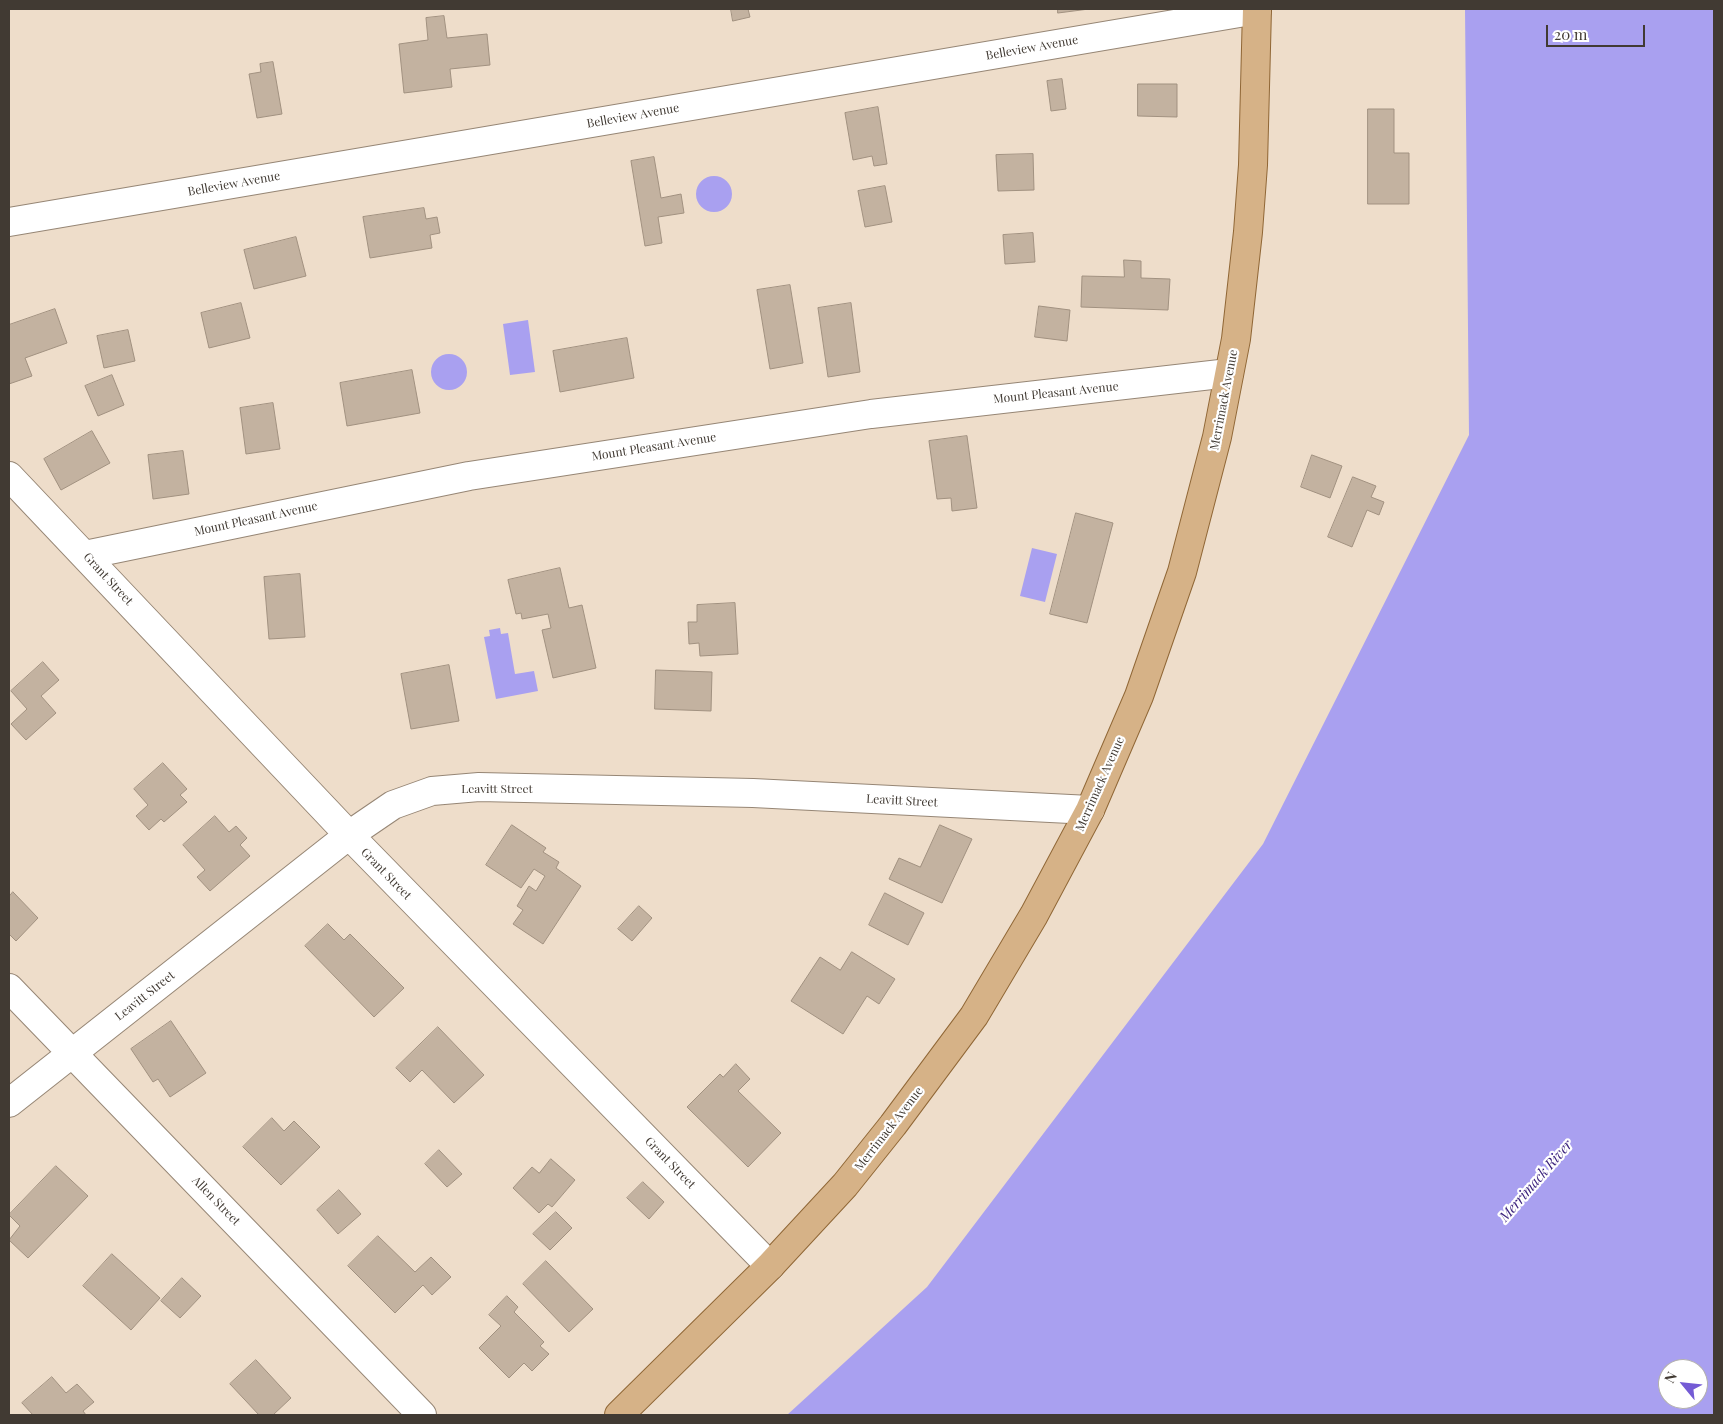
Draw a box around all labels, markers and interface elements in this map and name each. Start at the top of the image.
scale bar [1548,15,1647,47]
text: 20 m [1554,24,1587,44]
street label: Belleview Avenue [985,33,1079,63]
street label: Belleview Avenue [586,101,680,131]
street label: Belleview Avenue [187,169,281,199]
street label: Merrimack Avenue [1207,348,1241,452]
street label: Mount Pleasant Avenue [993,379,1119,407]
street label: Mount Pleasant Avenue [591,430,717,464]
street label: Mount Pleasant Avenue [193,499,319,539]
street label: Grant Street [80,550,136,608]
street label: Merrimack Avenue [1073,734,1127,834]
street label: Leavitt Street [461,782,533,796]
street label: Leavitt Street [866,792,938,810]
street label: Grant Street [358,845,414,903]
street label: Leavitt Street [112,968,178,1024]
street label: Merrimack Avenue [852,1084,926,1174]
street label: Grant Street [642,1134,698,1192]
water label: Merrimack River [1496,1137,1576,1225]
street label: Allen Street [189,1173,243,1229]
north arrow [1658,1359,1708,1409]
text: N [1659,1368,1681,1386]

